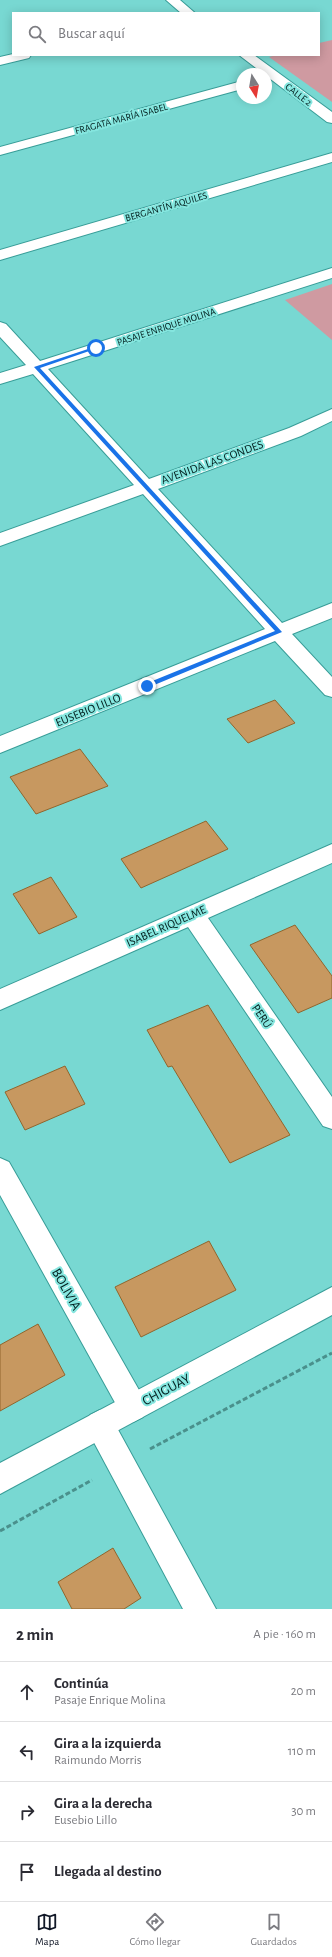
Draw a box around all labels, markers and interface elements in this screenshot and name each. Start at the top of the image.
search box [12,12,320,56]
icon: search [26,23,48,45]
text: Buscar aquí [58,26,125,41]
north arrow [236,68,272,104]
street label: CALLE 2 [283,82,314,108]
street label: FRAGATA MARÍA ISABEL [73,100,169,136]
street label: BERGANTÍN AQUILES [124,188,209,223]
street label: PASAJE ENRIQUE MOLINA [116,306,217,348]
route start [87,339,105,357]
street label: AVENIDA LAS CONDES [159,438,265,486]
route end [138,677,156,695]
street label: EUSEBIO LILLO [54,691,123,729]
street label: ISABEL RIQUELME [124,903,208,950]
street label: PERÚ [250,1001,275,1030]
street label: BOLIVIA [49,1266,83,1313]
street label: CHIGUAY [140,1371,193,1408]
text: 2 min [16,1626,54,1643]
text: A pie · 160 m [253,1628,316,1641]
text: Continúa [54,1676,109,1691]
icon: ahead [16,1681,38,1703]
text: 20 m [291,1685,316,1698]
text: Pasaje Enrique Molina [54,1694,166,1707]
text: Gira a la izquierda [54,1736,161,1751]
icon: left [16,1741,38,1763]
text: 110 m [288,1745,316,1758]
text: Raimundo Morris [54,1754,142,1767]
text: Gira a la derecha [54,1796,153,1811]
icon: right [16,1801,38,1823]
text: 30 m [291,1805,316,1818]
text: Eusebio Lillo [54,1814,117,1827]
icon: arrive [16,1861,38,1883]
text: Llegada al destino [54,1864,162,1879]
tab: Mapa [35,1911,59,1948]
tab: Cómo llegar [129,1911,180,1948]
tab: Guardados [250,1911,297,1948]

